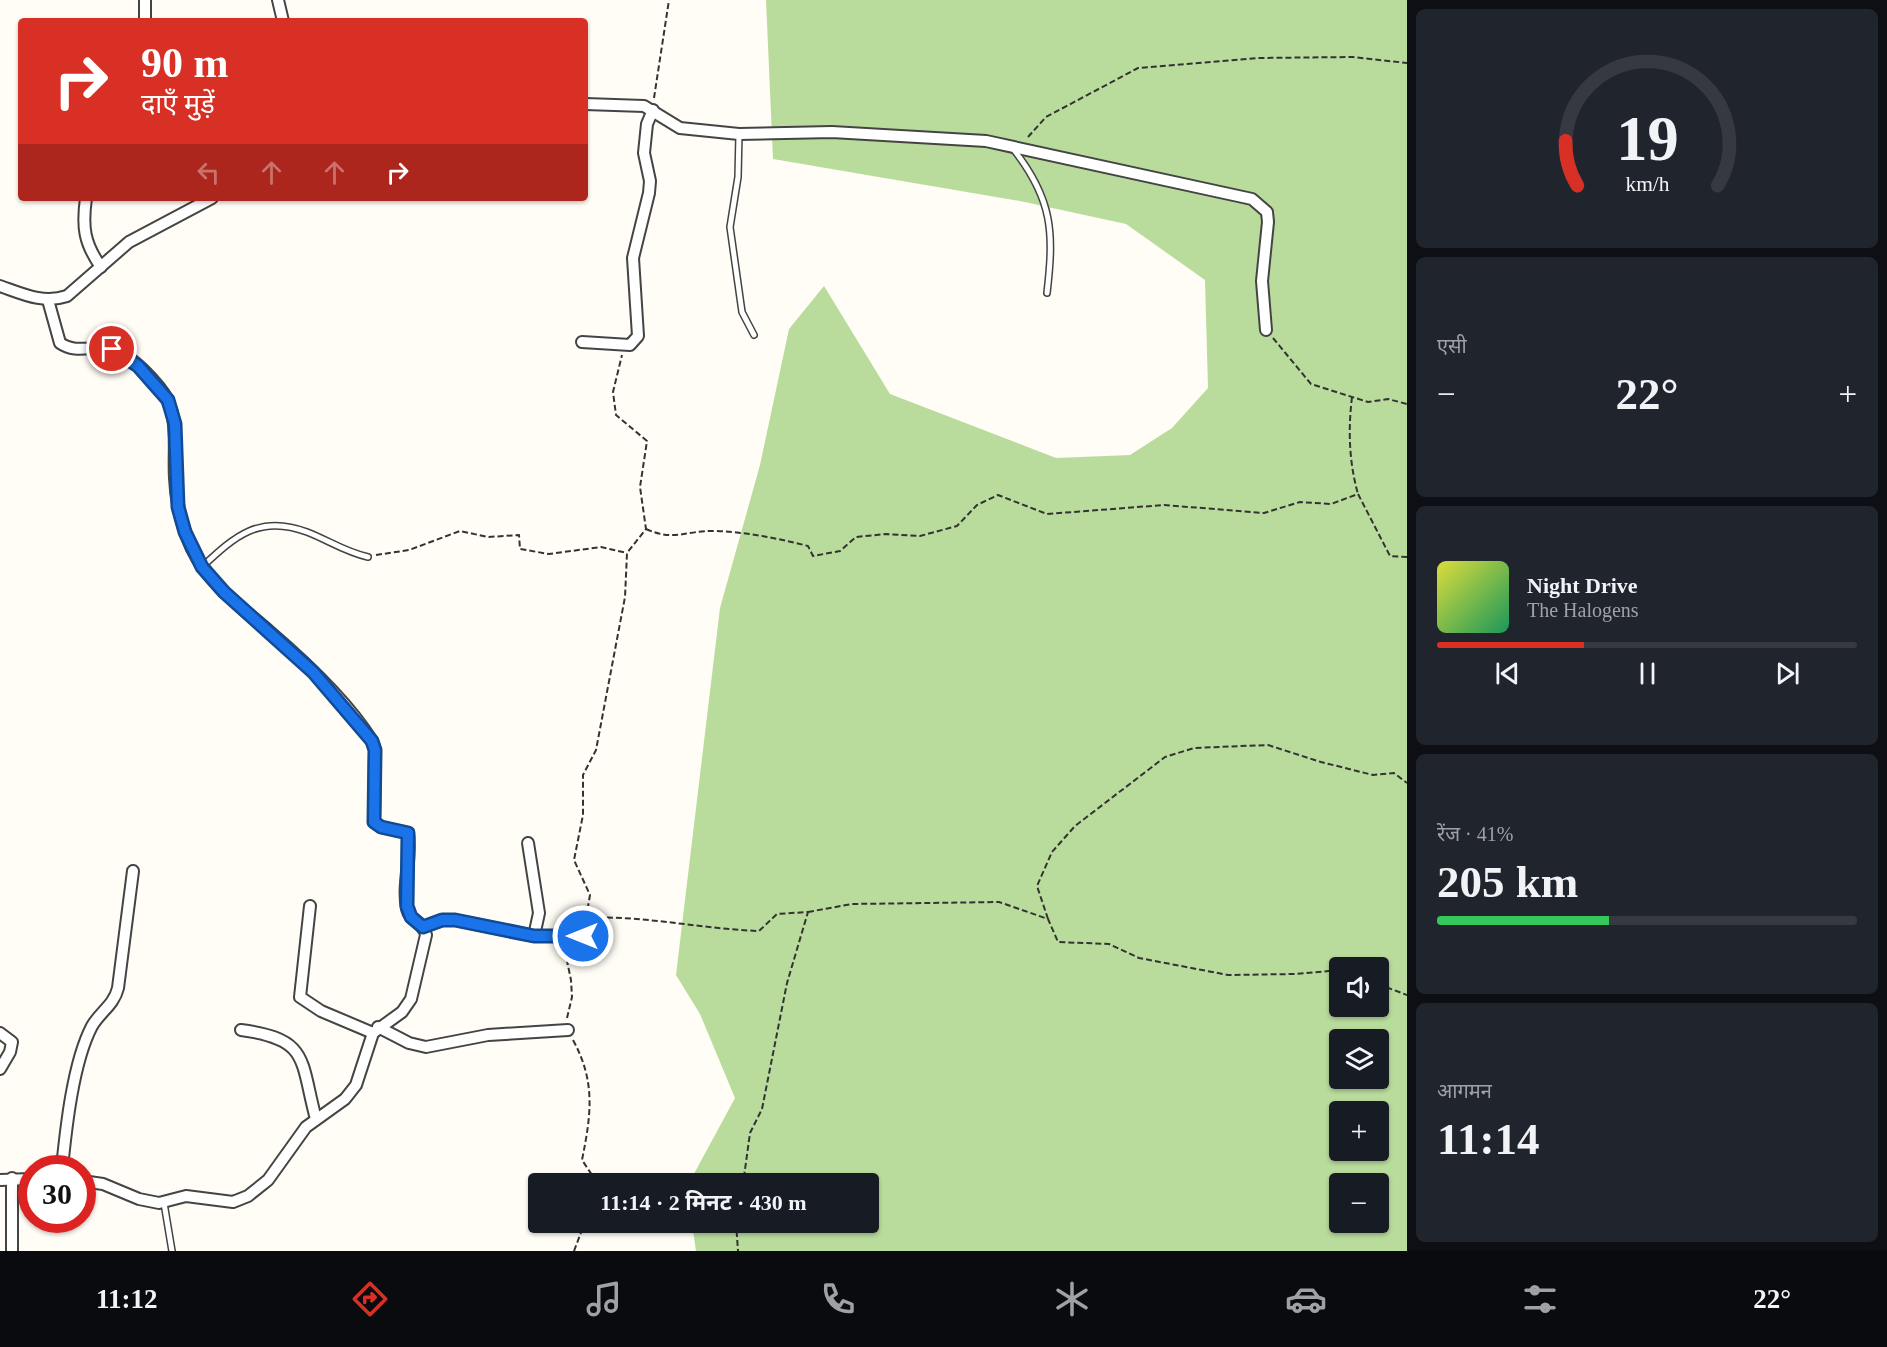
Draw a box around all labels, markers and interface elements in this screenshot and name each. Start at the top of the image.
text: 90 m [141,40,229,86]
icon: right [42,42,120,120]
text: दाएँ मुड़ें [141,89,215,119]
text: 19 [1616,104,1678,173]
icon: left [192,156,225,189]
icon: ahead [255,156,288,189]
icon: ahead [318,156,351,189]
icon: right [381,156,414,189]
text: km/h [1625,172,1669,196]
pin [86,323,137,374]
icon: arrive [95,332,128,365]
text: एसी [1437,335,1467,357]
text: 22° [1616,369,1679,419]
text: − [1437,376,1456,412]
text: + [1838,376,1857,412]
text: Night Drive [1527,573,1638,598]
text: The Halogens [1527,599,1639,621]
icon: previous [1491,657,1524,690]
icon: pause [1631,657,1664,690]
icon: next [1771,657,1804,690]
text: रेंज · 41% [1437,823,1513,845]
text: 205 km [1437,857,1578,907]
position arrow [551,904,615,968]
map controls [1329,957,1389,1233]
button: sound [1329,957,1389,1017]
button: layers [1329,1029,1389,1089]
text: आगमन [1437,1080,1492,1102]
button: + [1329,1101,1389,1161]
text: 11:14 [1437,1114,1540,1164]
speed limit sign: 30 [18,1155,96,1233]
button: − [1329,1173,1389,1233]
text: 11:14 · 2 मिनट · 430 m [600,1190,807,1215]
icon: directions [349,1278,391,1320]
icon: music [583,1278,625,1320]
icon: phone [817,1278,859,1320]
icon: climate [1051,1278,1093,1320]
icon: car [1285,1278,1327,1320]
icon: filters [1519,1278,1561,1320]
text: 11:12 [96,1284,157,1314]
text: 22° [1753,1284,1791,1314]

